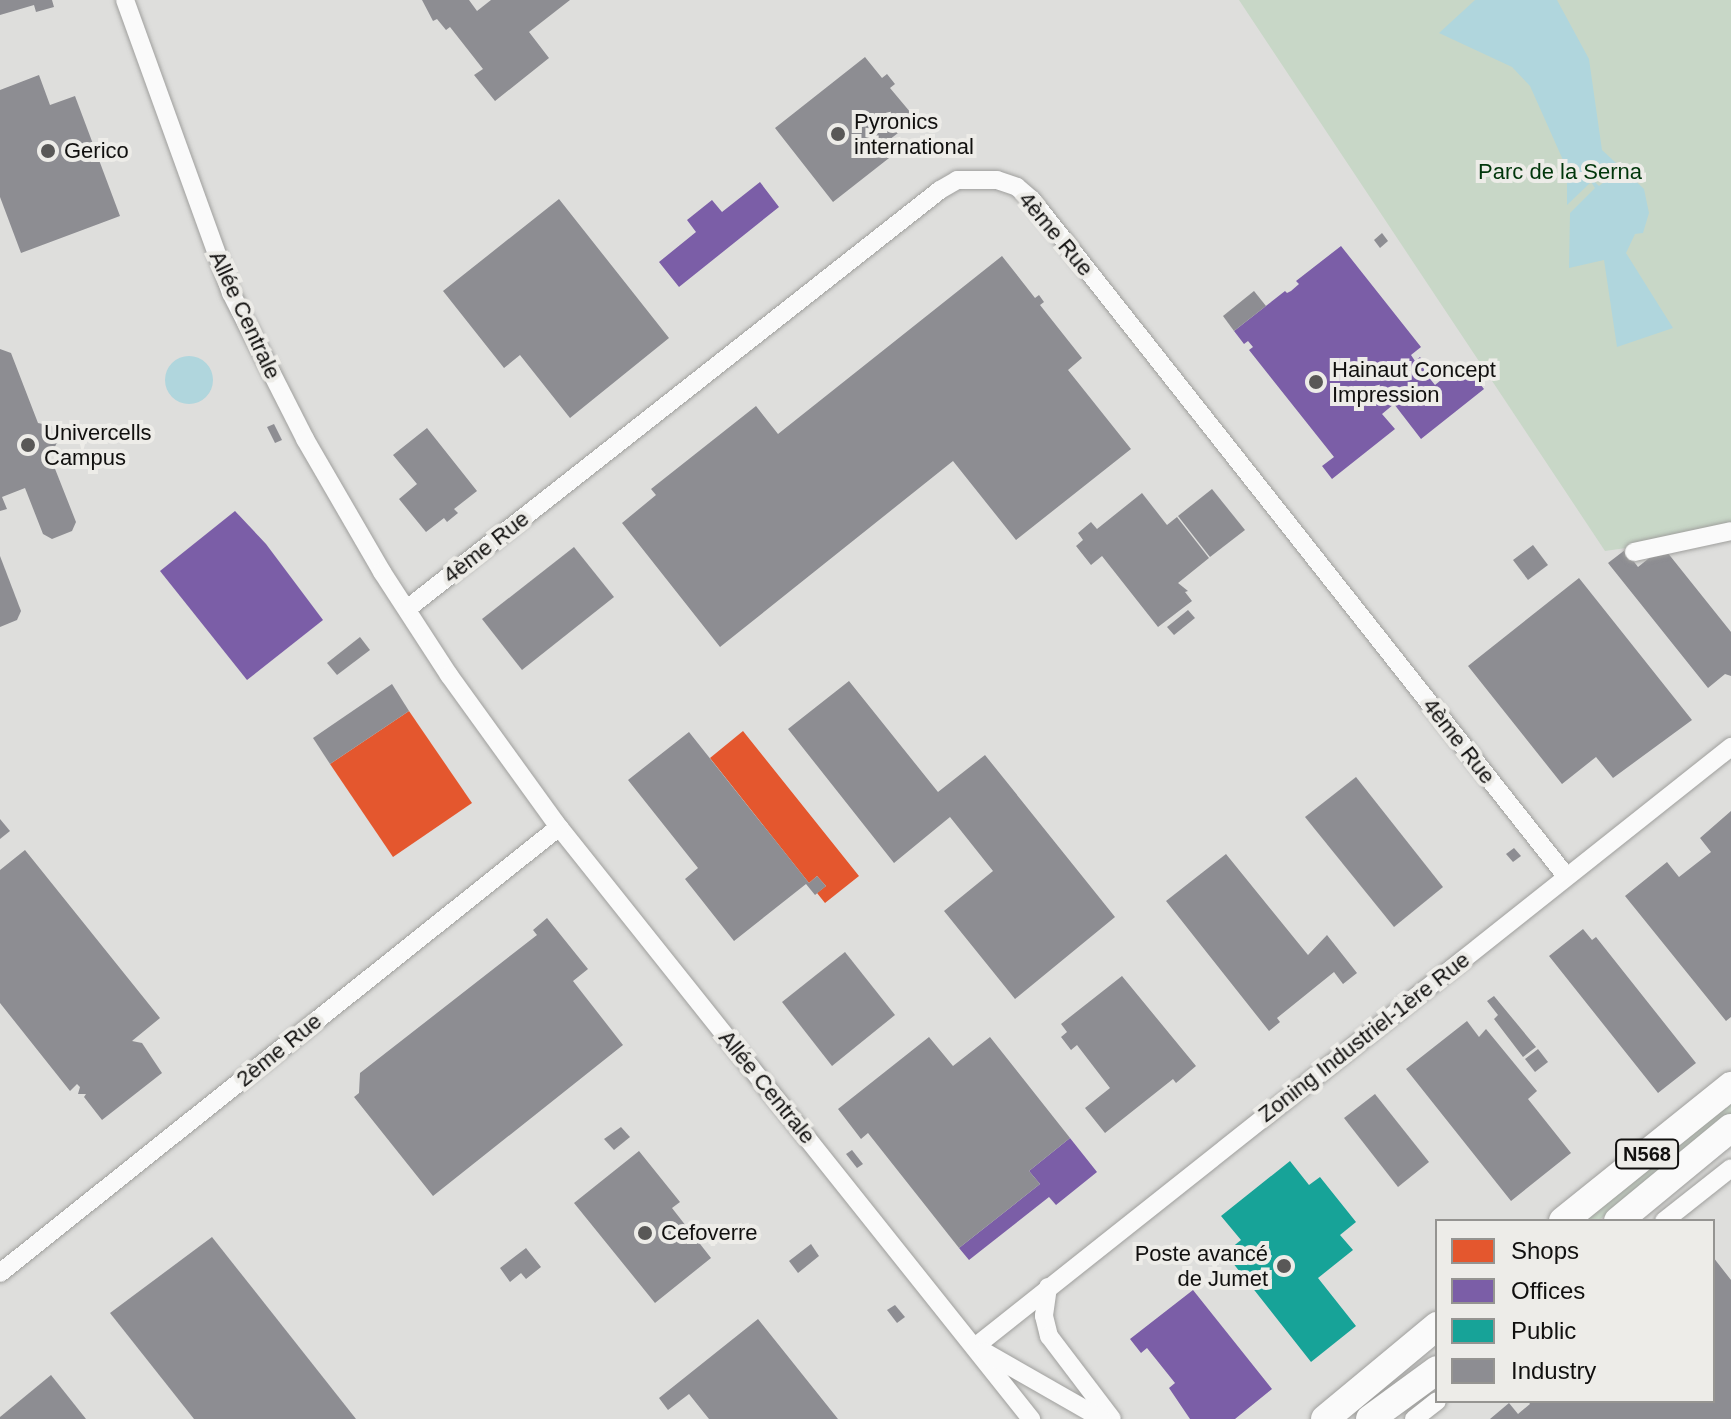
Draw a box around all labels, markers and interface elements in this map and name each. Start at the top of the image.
place label: Pyronics international [854,108,974,160]
marker: Pyronics international [829,125,847,143]
place label: Gerico [64,138,129,164]
marker: Gerico [39,142,57,160]
park label: Parc de la Serna [1478,159,1642,185]
street label: 4ème Rue [1013,187,1099,281]
street label: Allée Centrale [204,247,286,383]
place label: Hainaut Concept Impression [1332,356,1496,408]
marker: Hainaut Concept Impression [1307,373,1325,391]
place label: Univercells Campus [44,419,152,470]
marker: Univercells Campus [19,436,37,454]
street label: 4ème Rue [438,505,534,589]
street label: 4ème Rue [1417,693,1501,789]
street label: Zoning Industriel-1ère Rue [1253,946,1475,1128]
street label: 2ème Rue [231,1008,327,1092]
street label: Allée Centrale [713,1025,821,1149]
road number: N568 [1615,1138,1679,1170]
legend [1435,1219,1715,1403]
place label: Cefoverre [661,1220,758,1246]
marker: Cefoverre [636,1224,654,1242]
text: Shops [1511,1237,1579,1264]
place label: Poste avancé de Jumet [1135,1240,1268,1292]
marker: Poste avancé de Jumet [1275,1257,1293,1275]
text: Offices [1511,1277,1585,1304]
text: Public [1511,1317,1576,1344]
text: Industry [1511,1357,1596,1384]

